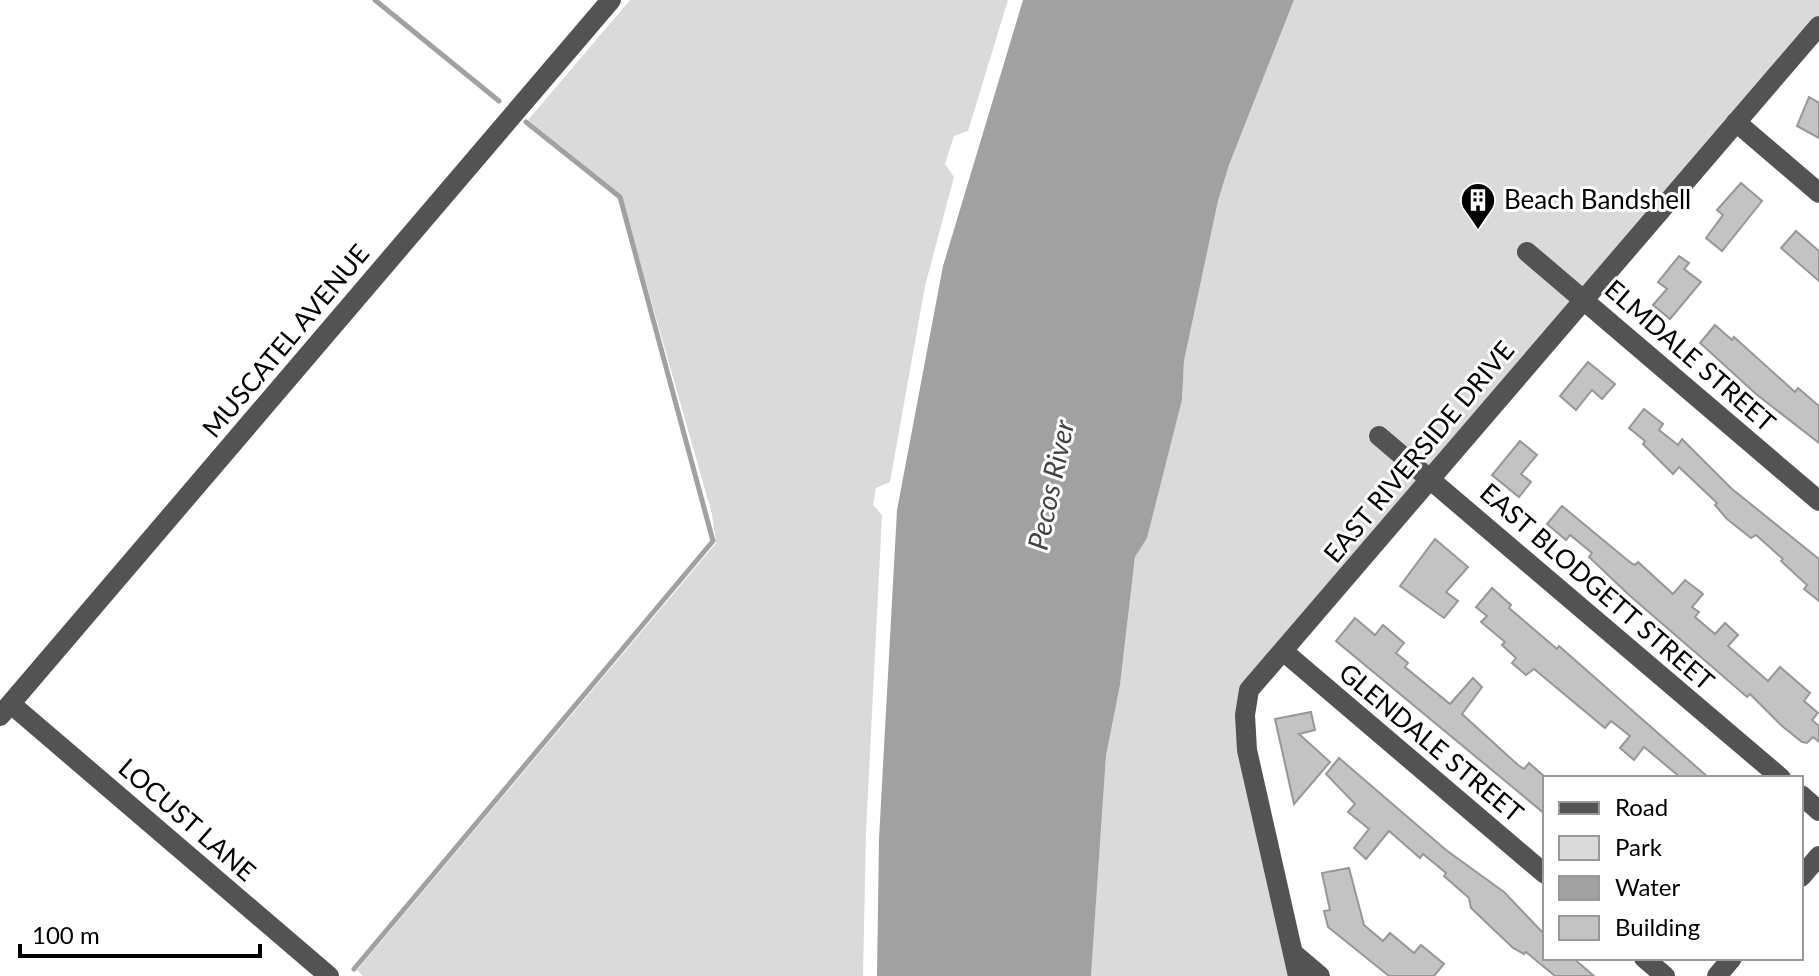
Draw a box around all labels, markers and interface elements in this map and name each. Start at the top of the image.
building icon: Beach Bandshell [1459,181,1497,231]
place label: Beach Bandshell [1504,183,1691,215]
street label: MUSCATEL AVENUE [195,237,375,443]
street label: ELMDALE STREET [1599,272,1782,438]
street label: EAST RIVERSIDE DRIVE [1316,334,1520,569]
water label: Pecos River [1020,416,1080,553]
street label: EAST BLODGETT STREET [1474,476,1721,697]
street label: GLENDALE STREET [1333,656,1530,828]
street label: LOCUST LANE [113,751,263,887]
legend [1543,776,1803,960]
text: Road [1615,792,1668,821]
text: Park [1615,832,1663,861]
text: Water [1615,872,1680,901]
scale bar [20,908,260,958]
text: Building [1615,912,1700,941]
text: 100 m [32,920,100,949]

